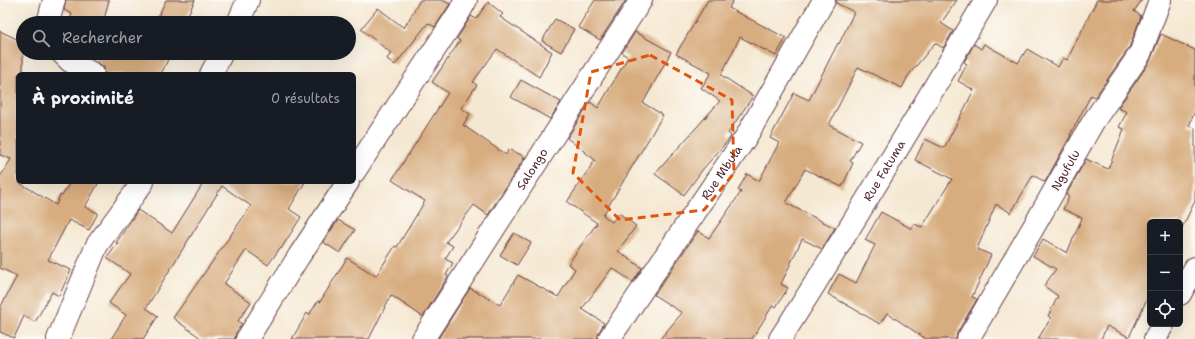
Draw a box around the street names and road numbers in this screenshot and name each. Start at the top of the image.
street label: Rue Fatuma [860,137,909,204]
street label: Rue Mbula [698,142,746,203]
street label: Salongo [513,145,552,193]
street label: Ngufulu [1048,147,1084,194]

